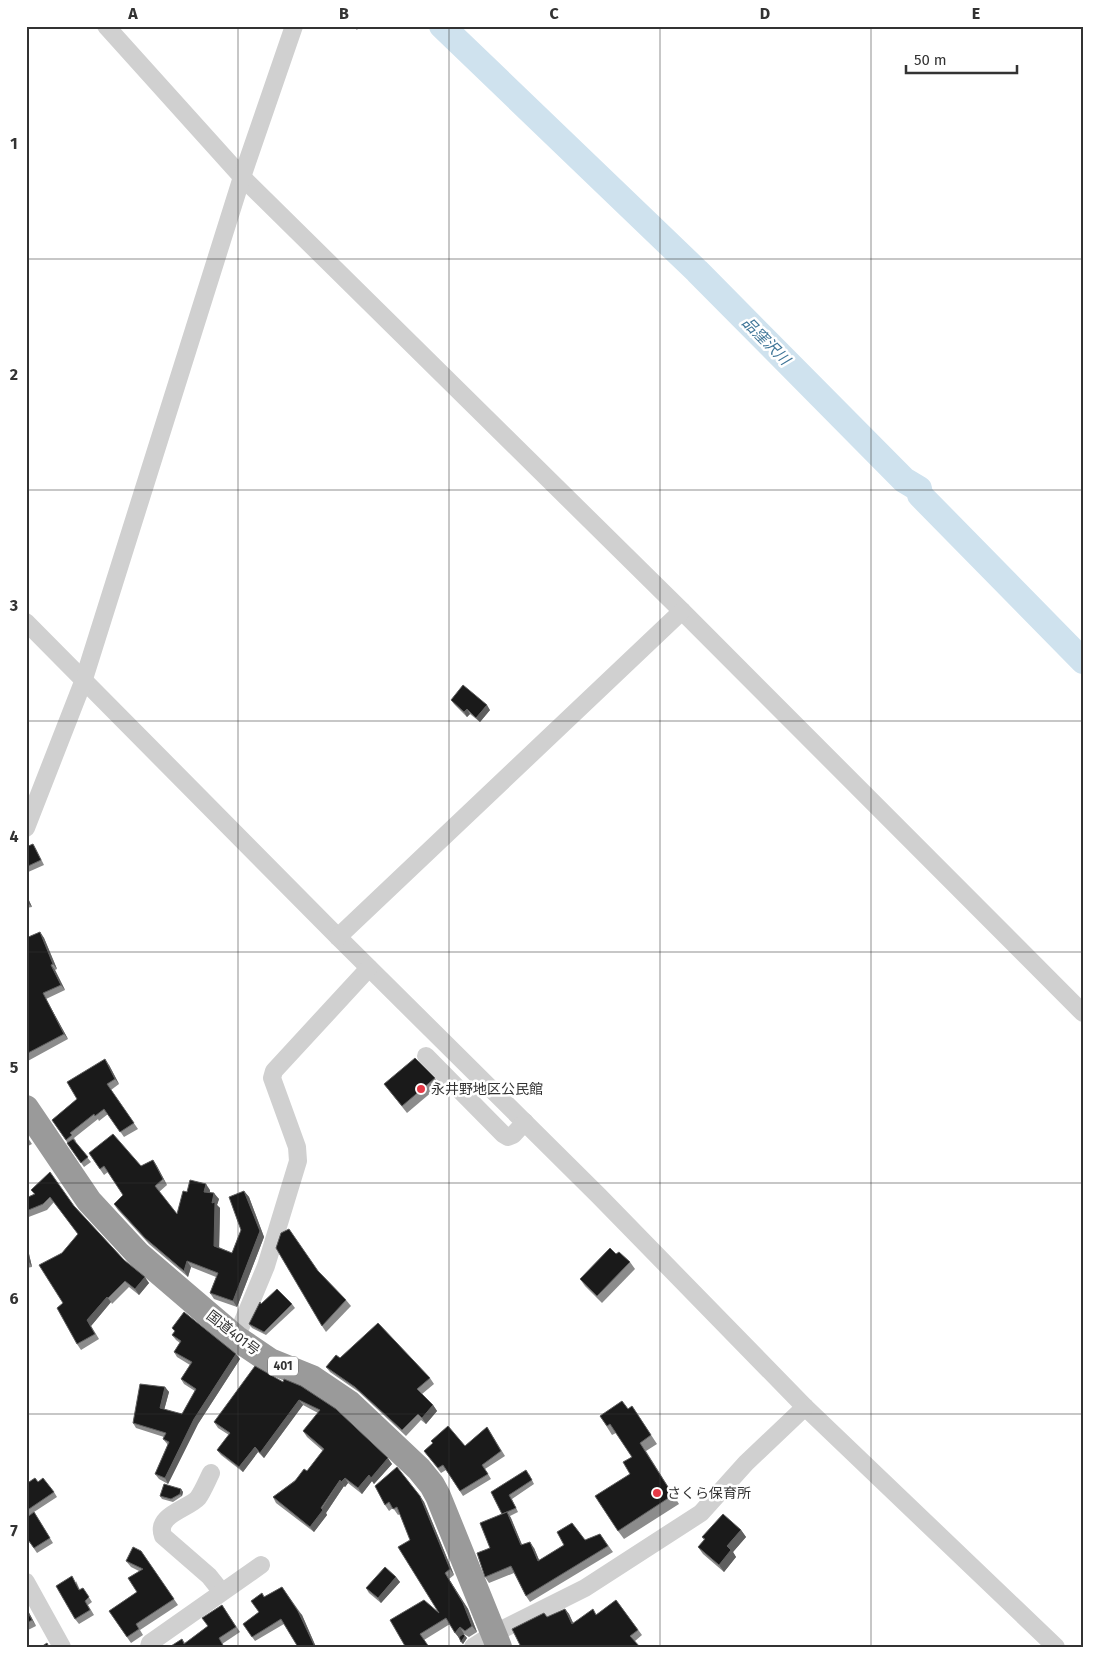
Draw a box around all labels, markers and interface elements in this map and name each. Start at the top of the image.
text: A [127,4,138,23]
text: B [339,4,349,23]
text: C [549,4,559,23]
text: D [760,4,770,23]
text: E [972,4,980,23]
scale bar [906,42,1018,74]
text: 50 m [914,51,947,69]
text: 1 [10,134,18,153]
water label: 品窪沢川 [738,313,795,370]
text: 2 [10,365,18,384]
text: 3 [9,596,18,615]
text: 4 [9,827,19,846]
text: 5 [10,1058,19,1077]
place label: 永井野地区公民館 [431,1081,543,1098]
marker: 永井野地区公民館 [415,1083,427,1095]
text: 6 [9,1289,19,1308]
street label: 国道401号 [203,1307,263,1359]
road number: 401 [268,1356,298,1375]
place label: さくら保育所 [667,1485,751,1502]
marker: さくら保育所 [651,1487,663,1499]
text: 7 [10,1521,18,1540]

